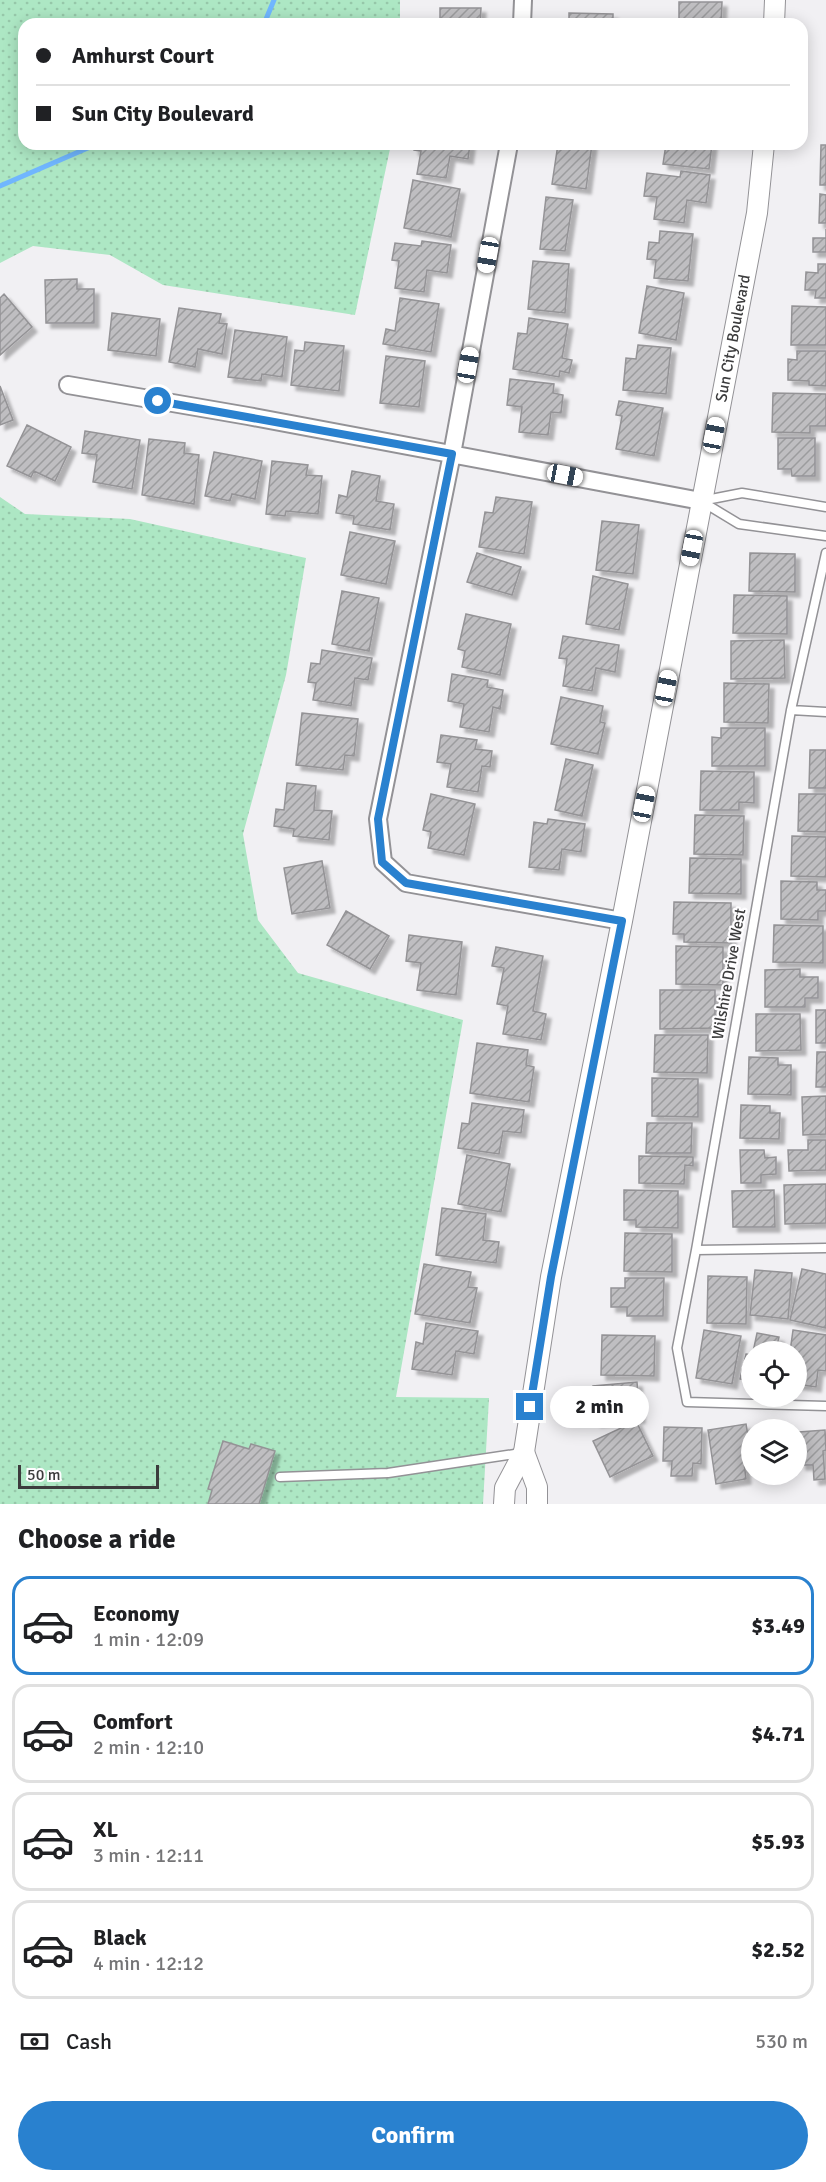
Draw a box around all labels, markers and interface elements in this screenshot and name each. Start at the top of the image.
text: Amhurst Court [72,42,214,69]
text: Sun City Boulevard [72,100,254,127]
car [476,236,500,274]
street label: Sun City Boulevard [711,273,755,404]
car [456,346,480,384]
route start [144,387,171,414]
car [702,416,726,454]
car [546,463,584,487]
car [680,529,704,567]
car [654,669,678,707]
car [632,785,656,823]
street label: Wilshire Drive West [708,907,750,1041]
map controls [741,1341,807,1485]
button: locate [741,1341,807,1407]
callout: 2 min [551,1386,650,1428]
route end [516,1393,543,1420]
text: 2 min [575,1394,624,1419]
button: layers [741,1419,807,1485]
scale bar [18,1462,159,1490]
text: 50 m [27,1465,61,1485]
text: Choose a ride [18,1523,176,1556]
icon: car [21,1599,75,1653]
text: Economy [93,1600,179,1627]
text: $3.49 [751,1612,805,1639]
text: 1 min · 12:09 [93,1627,204,1652]
icon: car [21,1707,75,1761]
text: Comfort [93,1708,173,1735]
text: $4.71 [751,1720,805,1747]
text: 2 min · 12:10 [93,1735,204,1760]
icon: car [21,1815,75,1869]
text: XL [93,1816,118,1843]
text: $5.93 [751,1828,805,1855]
text: 3 min · 12:11 [93,1843,204,1868]
icon: car [21,1923,75,1977]
text: Black [93,1924,147,1951]
text: $2.52 [751,1936,805,1963]
text: 4 min · 12:12 [93,1951,204,1976]
icon: cash [18,2025,51,2058]
text: Cash [66,2028,112,2055]
text: 530 m [755,2029,808,2054]
button: Confirm [18,2101,808,2170]

